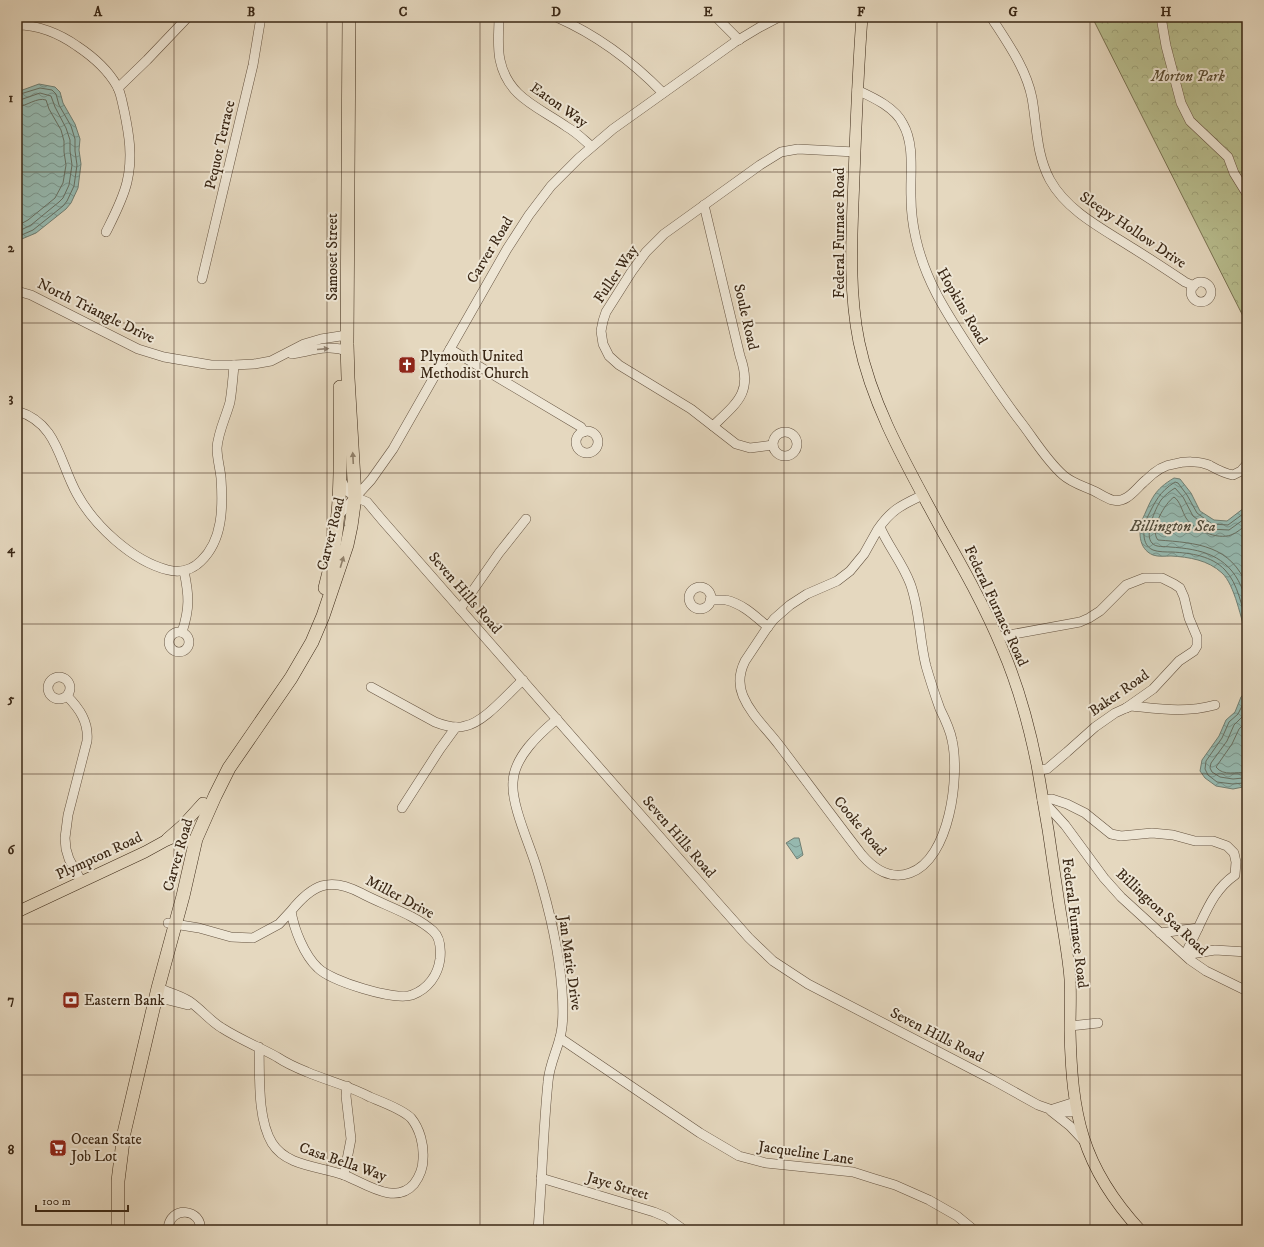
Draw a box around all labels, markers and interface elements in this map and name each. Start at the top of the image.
text: A [93,4,103,20]
text: B [247,4,255,20]
text: C [399,4,408,20]
text: D [551,4,561,20]
text: E [703,4,713,20]
text: F [857,4,866,20]
text: G [1008,4,1018,20]
text: H [1161,4,1172,20]
park label: Morton Park [1150,67,1225,86]
street label: Eaton Way [526,78,592,132]
text: 1 [9,90,14,106]
street label: Pequot Terrace [201,99,239,191]
street label: Federal Furnace Road [830,167,849,299]
street label: Sleepy Hollow Drive [1076,187,1190,273]
street label: Samoset Street [323,213,342,301]
street label: Carver Road [463,213,518,287]
text: 2 [8,240,15,256]
street label: Fuller Way [590,240,643,307]
street label: Hopkins Road [932,264,992,348]
street label: North Triangle Drive [34,274,158,348]
street label: Soule Road [729,282,763,352]
one-way arrow [317,345,329,352]
place label: Plymouth United Methodist Church [420,347,529,383]
church icon: Plymouth United Methodist Church [397,355,417,375]
text: 3 [9,390,14,406]
one-way arrow [350,451,356,464]
street label: Carver Road [313,495,349,573]
water label: Billington Sea [1129,516,1216,536]
text: 4 [6,541,15,558]
street label: Federal Furnace Road [960,543,1033,670]
street label: Seven Hills Road [424,548,506,638]
one-way arrow [339,556,345,568]
street label: Baker Road [1085,665,1153,721]
text: 5 [7,691,15,707]
street label: Seven Hills Road [638,792,720,882]
street label: Cooke Road [829,792,891,860]
street label: Carver Road [159,816,198,894]
street label: Plympton Road [53,828,146,884]
text: 6 [8,842,16,858]
street label: Federal Furnace Road [1058,857,1092,990]
street label: Billington Sea Road [1112,864,1212,960]
street label: Miller Drive [362,871,438,923]
street label: Jan Marie Drive [554,912,586,1012]
bank icon: Eastern Bank [61,990,81,1010]
place label: Eastern Bank [84,991,165,1010]
text: 7 [8,992,15,1008]
street label: Seven Hills Road [887,1003,988,1067]
place label: Ocean State Job Lot [69,1130,142,1166]
street label: Jacqueline Lane [755,1137,855,1169]
supermarket icon: Ocean State Job Lot [48,1138,68,1158]
street label: Casa Bella Way [297,1138,390,1186]
text: 8 [8,1142,15,1158]
street label: Jaye Street [583,1167,652,1204]
scale bar [36,1187,128,1213]
text: 100 m [42,1194,71,1209]

